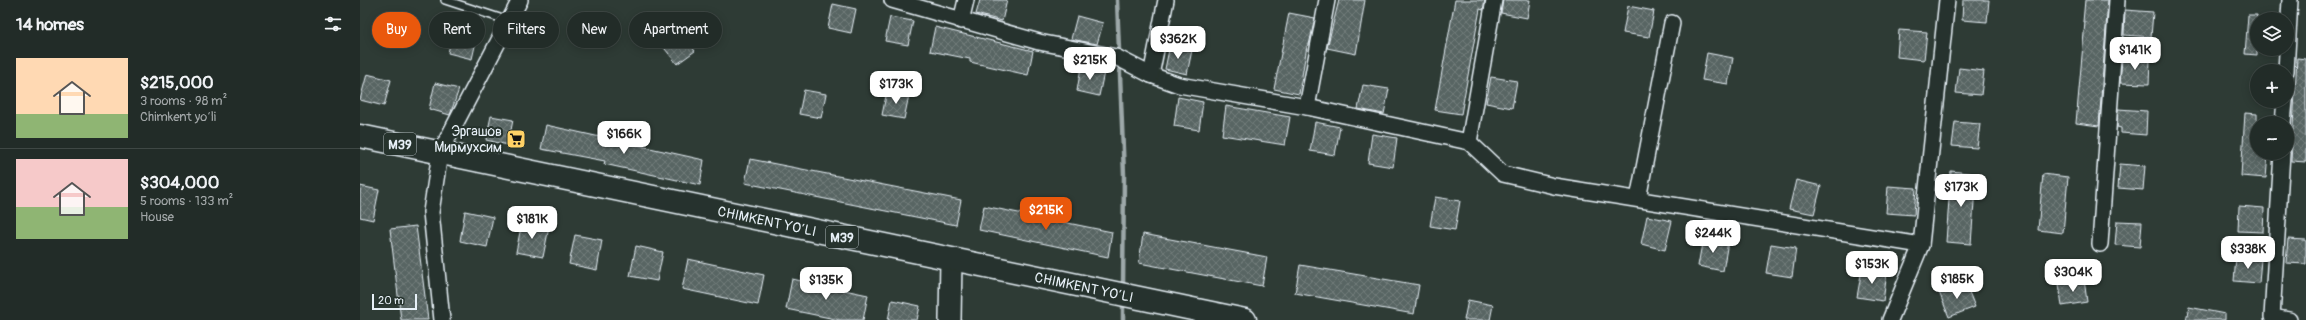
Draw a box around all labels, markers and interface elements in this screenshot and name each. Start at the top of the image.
chip: Buy [372,12,421,48]
chip: Rent [429,12,485,48]
chip: Filters [493,12,559,48]
chip: New [567,12,621,48]
chip: Apartment [629,12,722,48]
map controls [2250,12,2294,160]
button: layers [2250,12,2294,56]
icon: filters [322,13,344,35]
text: 14 homes [16,14,84,35]
pin: $362K [1150,26,1206,60]
text: $362K [1160,31,1196,47]
pin: $141K [2107,37,2163,71]
text: $141K [2119,42,2151,58]
pin: $215K [1062,47,1118,81]
text: $215K [1073,52,1107,68]
button: + [2250,64,2294,108]
pin: $173K [868,71,924,105]
text: $215,000 [140,72,214,93]
icon: home [48,74,96,122]
text: $173K [879,76,913,92]
text: 3 rooms · 98 m² [140,93,227,109]
text: Chimkent yo‘li [140,109,216,125]
button: − [2250,116,2294,160]
pin: $166K [596,121,652,155]
place label: Эргашов Мирмухсим [434,123,502,156]
text: $166K [606,126,642,142]
supermarket icon: Эргашов Мирмухсим [505,128,527,150]
road number: M39 [384,133,416,155]
text: $304,000 [140,172,219,193]
pin: $173K [1933,174,1989,208]
icon: home [48,175,96,223]
text: $173K [1944,179,1978,195]
text: 5 rooms · 133 m² [140,193,233,209]
pin: $215K [1018,197,1074,231]
text: $215K [1029,202,1063,218]
street label: CHIMKENT YO‘LI [716,203,818,240]
pin: $181K [504,206,560,240]
text: House [140,209,174,225]
text: $181K [516,211,548,227]
pin: $244K [1685,220,1741,254]
text: $244K [1694,225,1732,241]
road number: M39 [826,226,858,248]
pin: $338K [2220,236,2276,270]
text: $338K [2230,241,2266,257]
pin: $153K [1844,251,1900,285]
text: $153K [1855,256,1889,272]
pin: $304K [2045,259,2101,293]
text: $304K [2054,264,2092,280]
pin: $185K [1929,266,1985,300]
pin: $135K [798,267,854,301]
street label: CHIMKENT YO‘LI [1033,269,1135,306]
text: $185K [1940,271,1974,287]
text: $135K [809,272,843,288]
scale bar [372,292,417,311]
text: 20 m [378,294,404,307]

